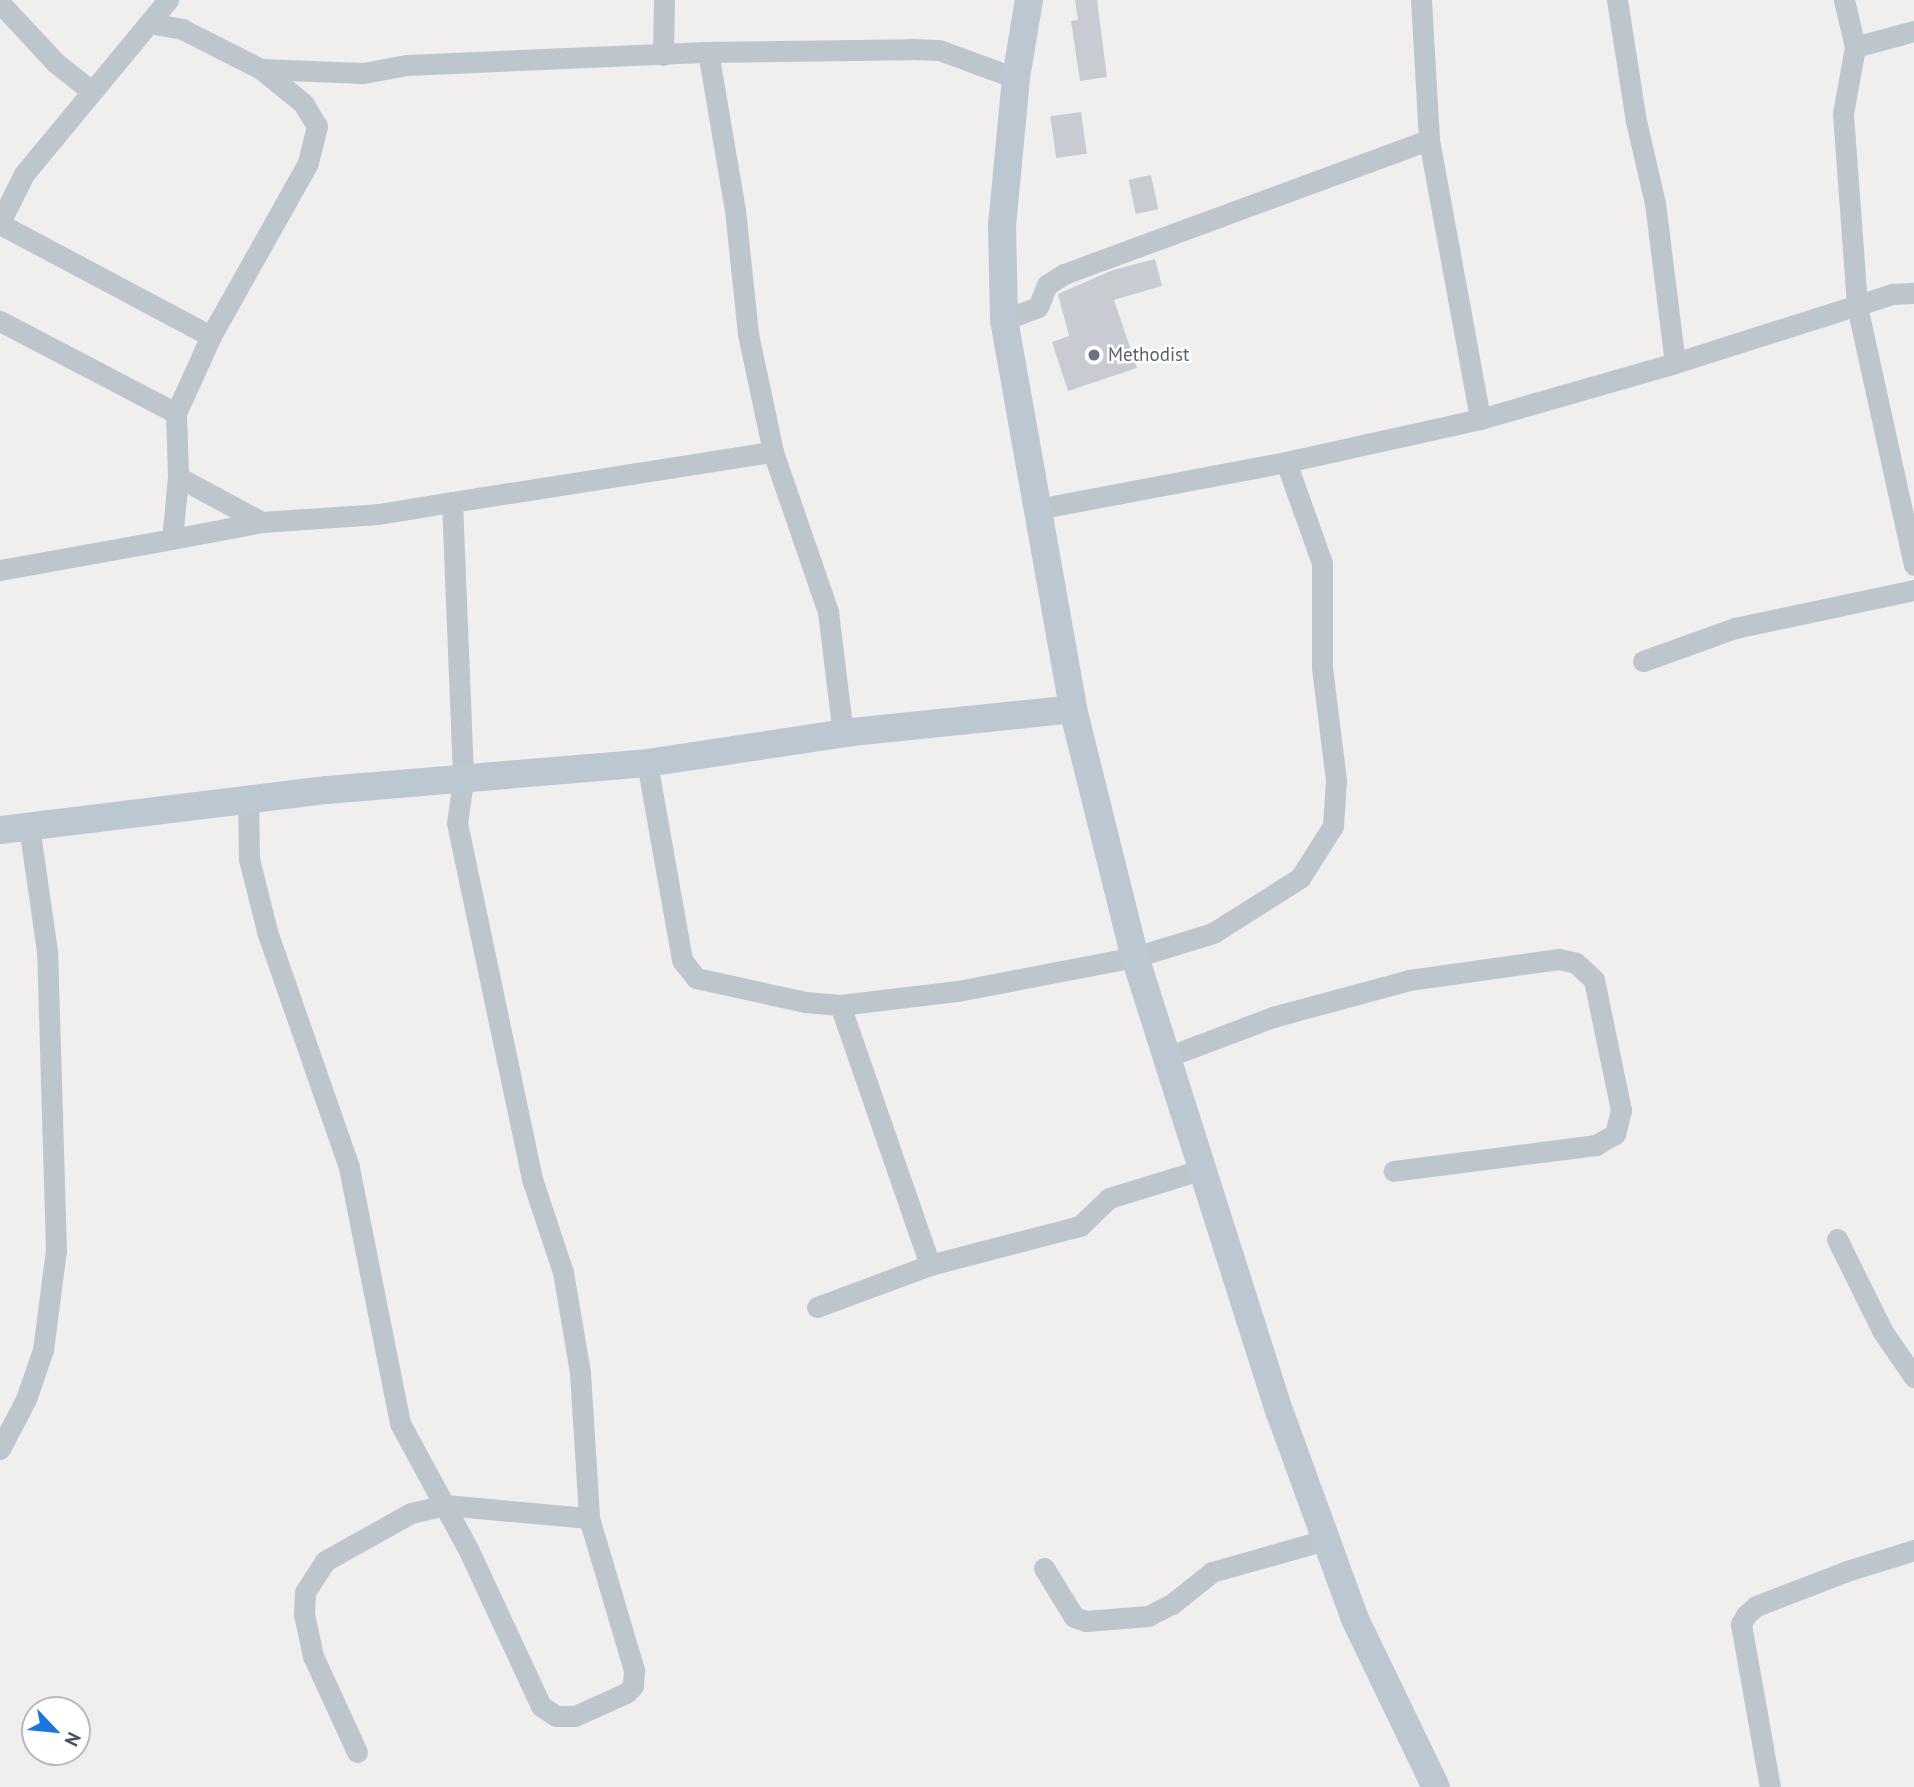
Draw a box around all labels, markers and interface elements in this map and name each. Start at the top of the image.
place label: Methodist [1108,344,1189,366]
marker: Methodist [1086,347,1102,363]
north arrow [21,1696,91,1766]
text: N [60,1728,87,1750]

